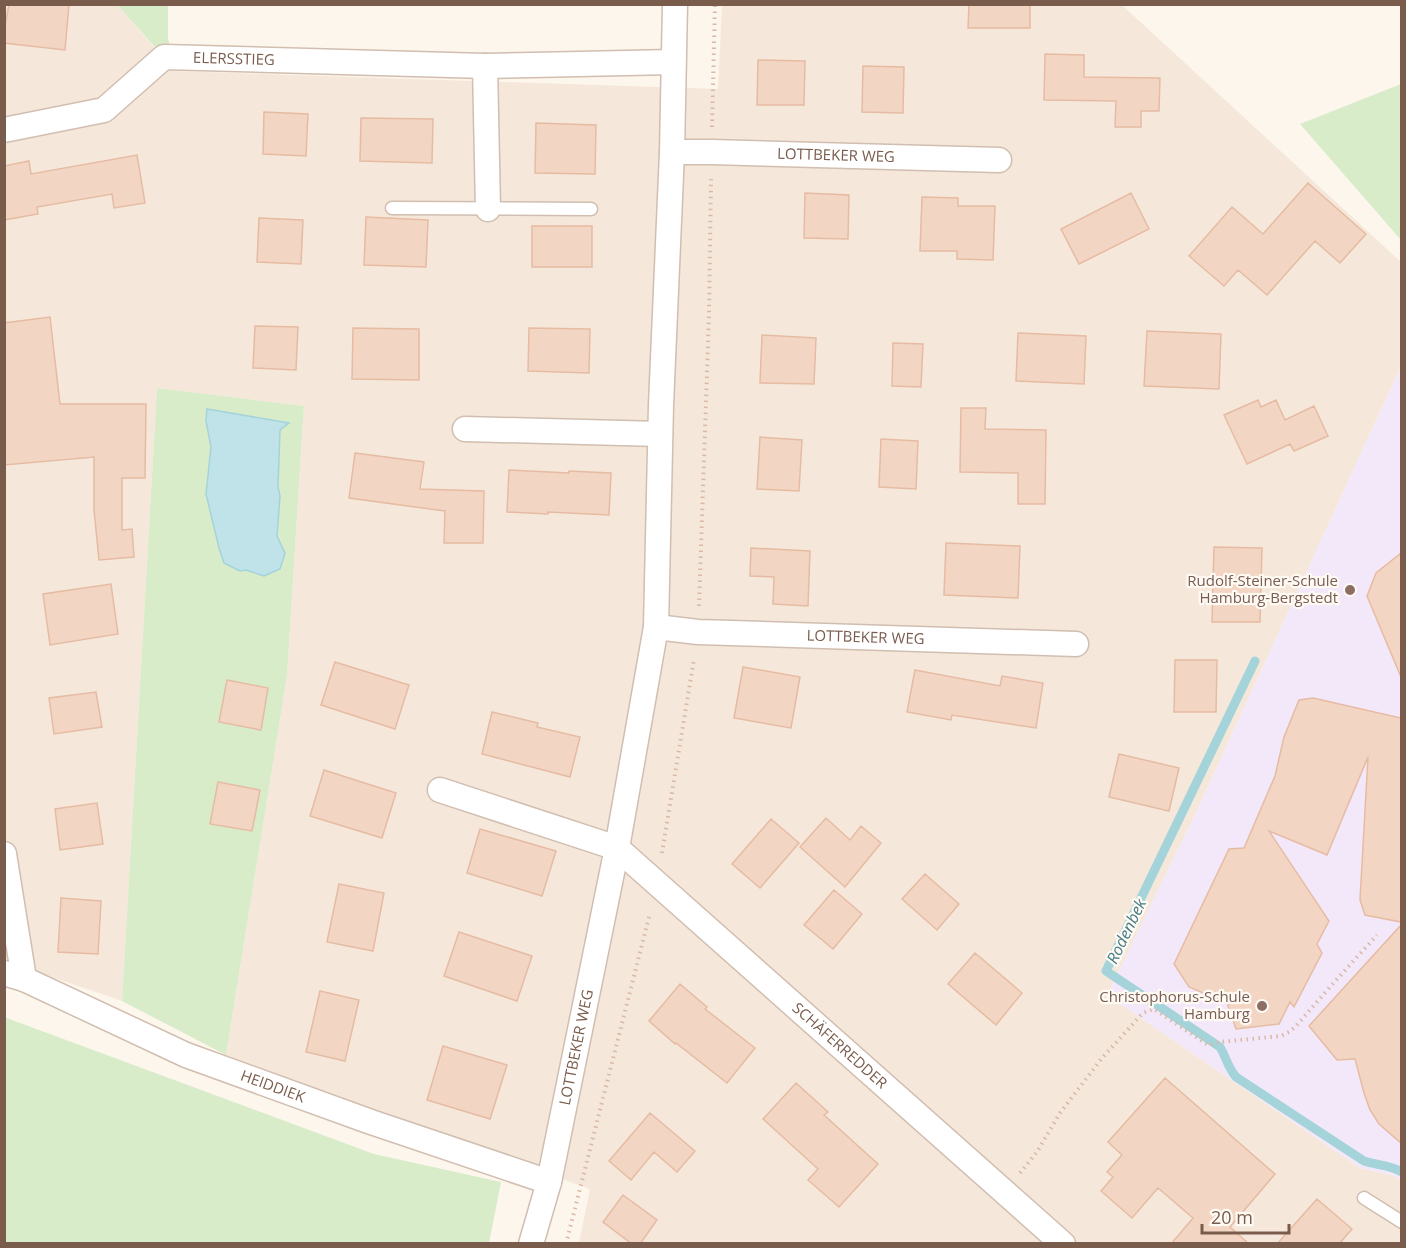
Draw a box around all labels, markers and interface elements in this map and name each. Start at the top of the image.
street label: ELERSSTIEG [193,47,275,69]
street label: LOTTBEKER WEG [777,143,895,166]
place label: Rudolf-Steiner-Schule Hamburg-Bergstedt [1187,570,1338,607]
marker: Rudolf-Steiner-Schule Hamburg-Bergstedt [1343,583,1357,597]
street label: LOTTBEKER WEG [806,624,925,648]
water label: Rodenbek [1101,894,1152,967]
place label: Christophorus-Schule Hamburg [1099,986,1250,1023]
street label: LOTTBEKER WEG [554,987,597,1107]
street label: SCHÄFERREDDER [789,997,893,1093]
marker: Christophorus-Schule Hamburg [1255,999,1269,1013]
street label: HEIDDIEK [238,1065,309,1107]
scale bar [1202,1197,1289,1235]
text: 20 m [1211,1205,1253,1229]

